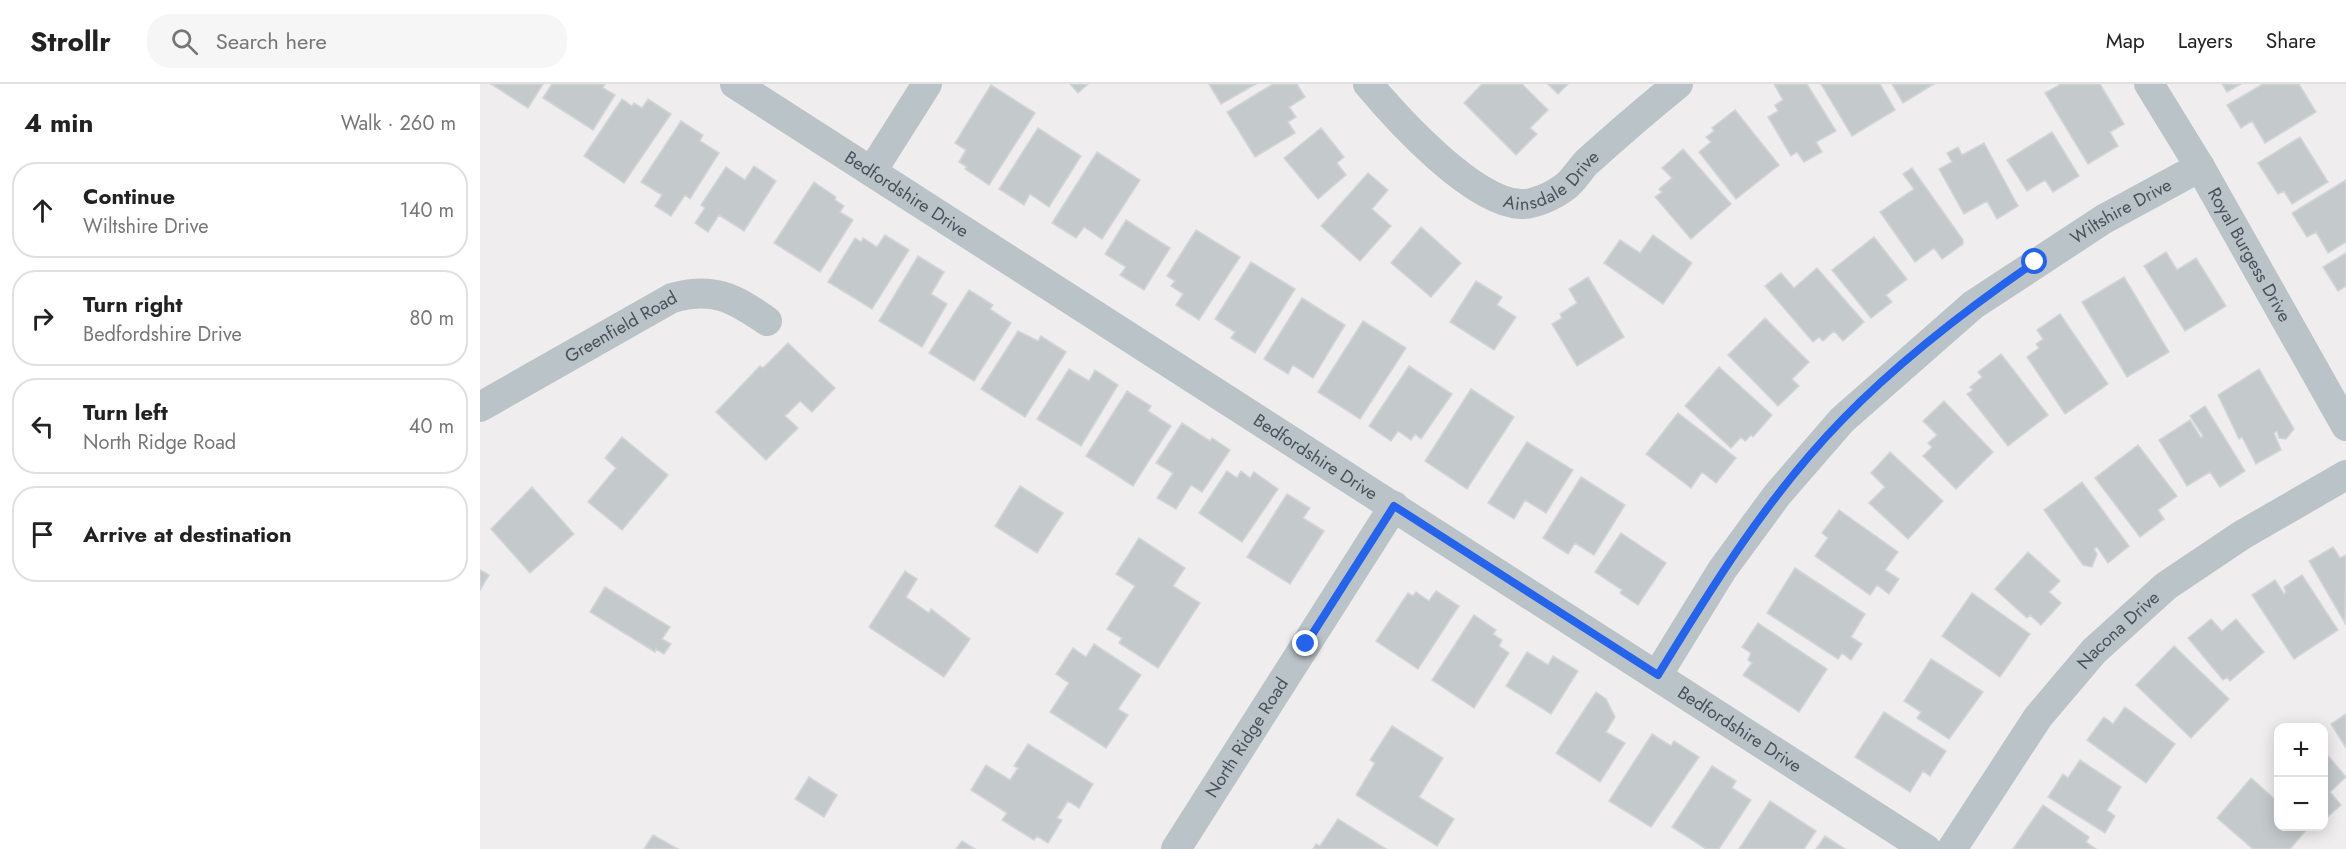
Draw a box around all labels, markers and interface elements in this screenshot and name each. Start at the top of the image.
search box [147,14,567,68]
text: Strollr [30,21,111,62]
icon: search [168,25,201,58]
text: Search here [216,25,327,57]
text: Map [2106,26,2145,56]
text: Layers [2178,26,2233,56]
text: Share [2266,26,2316,56]
text: 4 min [24,104,93,142]
text: Walk · 260 m [341,109,456,138]
street label: Ainsdale Drive [1500,144,1605,217]
street label: Bedfordshire Drive [839,145,974,244]
street label: Wiltshire Drive [2065,172,2176,251]
text: Continue [83,180,175,212]
street label: Royal Burgess Drive [2201,183,2298,327]
icon: ahead [26,194,59,227]
text: 140 m [400,196,454,225]
text: Wiltshire Drive [83,212,208,241]
route start [2021,248,2047,274]
street label: Greenfield Road [560,285,682,369]
text: Turn right [83,288,183,320]
icon: right [26,302,59,335]
text: 80 m [409,304,454,333]
text: Bedfordshire Drive [83,320,242,349]
text: Turn left [83,396,168,428]
street label: Bedfordshire Drive [1248,407,1383,507]
icon: left [26,410,59,443]
text: 40 m [409,412,454,441]
text: North Ridge Road [83,428,236,457]
icon: arrive [26,518,59,551]
text: Arrive at destination [83,518,292,550]
street label: Nacona Drive [2071,585,2165,675]
route end [1292,630,1318,656]
street label: North Ridge Road [1199,672,1295,803]
street label: Bedfordshire Drive [1672,680,1807,779]
map controls [2274,723,2328,831]
button: + [2274,723,2328,777]
button: − [2274,777,2328,831]

